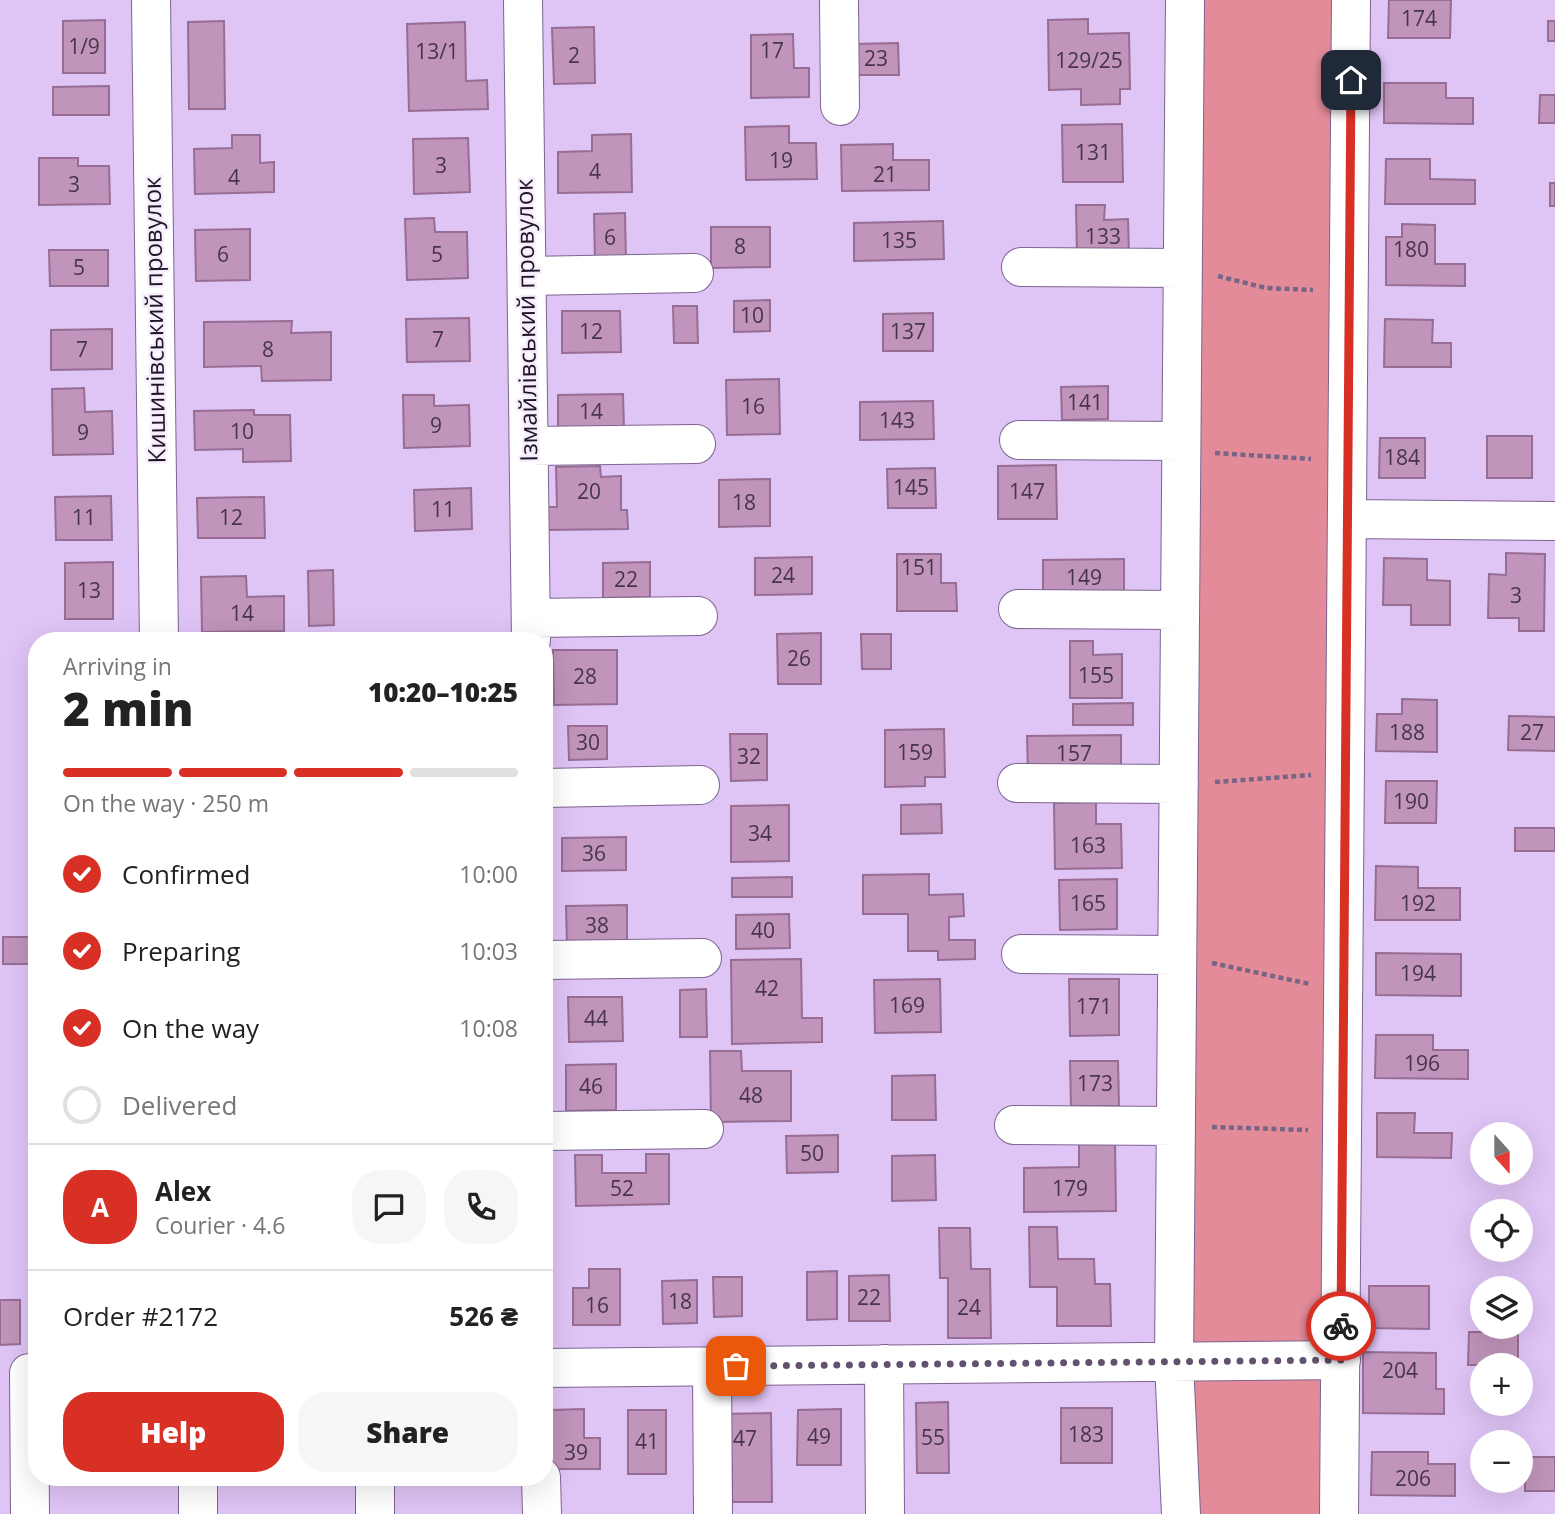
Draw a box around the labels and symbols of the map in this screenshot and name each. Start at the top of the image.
house number: 174 [1401,4,1437,32]
house number: 1/9 [68,32,100,60]
house number: 17 [760,36,784,64]
house number: 13/1 [415,37,459,65]
house number: 2 [568,41,580,69]
house number: 23 [864,44,888,72]
house number: 129/25 [1055,46,1123,74]
pin [1321,50,1381,110]
house number: 131 [1075,138,1111,166]
house number: 19 [769,146,793,174]
house number: 3 [435,151,447,179]
house number: 4 [589,157,601,185]
house number: 21 [873,160,897,188]
house number: 4 [228,163,240,191]
house number: 3 [68,170,80,198]
street label: Кишинівський провулок [134,176,172,464]
street label: Ізмайлівський провулок [507,178,544,462]
house number: 133 [1085,222,1121,250]
house number: 6 [604,223,616,251]
house number: 135 [881,226,917,254]
house number: 8 [734,232,746,260]
house number: 180 [1393,235,1429,263]
house number: 6 [217,240,229,268]
house number: 5 [431,240,443,268]
house number: 5 [73,253,85,281]
house number: 10 [740,301,764,329]
house number: 12 [579,317,603,345]
house number: 137 [890,317,926,345]
house number: 7 [432,325,444,353]
house number: 7 [76,335,88,363]
house number: 8 [262,335,274,363]
house number: 141 [1067,388,1103,416]
house number: 16 [741,392,765,420]
house number: 14 [579,397,603,425]
house number: 143 [879,406,915,434]
house number: 9 [430,411,442,439]
house number: 10 [230,417,254,445]
house number: 9 [77,418,89,446]
house number: 184 [1384,443,1420,471]
house number: 145 [893,473,929,501]
house number: 20 [577,477,601,505]
house number: 147 [1009,477,1045,505]
house number: 18 [732,488,756,516]
house number: 11 [431,495,455,523]
house number: 11 [72,503,96,531]
house number: 12 [219,503,243,531]
house number: 151 [901,553,937,581]
house number: 24 [771,561,795,589]
house number: 149 [1066,563,1102,591]
house number: 22 [614,565,638,593]
house number: 13 [77,576,101,604]
house number: 3 [1510,581,1522,609]
house number: 14 [230,599,254,627]
house number: 26 [787,644,811,672]
house number: 155 [1078,661,1114,689]
house number: 28 [573,662,597,690]
house number: 188 [1389,718,1425,746]
house number: 27 [1520,718,1544,746]
house number: 30 [576,728,600,756]
house number: 159 [897,738,933,766]
house number: 157 [1056,739,1092,767]
house number: 32 [737,742,761,770]
house number: 190 [1393,787,1429,815]
house number: 34 [748,819,772,847]
house number: 163 [1070,831,1106,859]
house number: 36 [582,839,606,867]
house number: 165 [1070,889,1106,917]
house number: 192 [1400,889,1436,917]
house number: 38 [585,911,609,939]
house number: 40 [751,916,775,944]
house number: 194 [1400,959,1436,987]
house number: 42 [755,974,779,1002]
house number: 169 [889,991,925,1019]
house number: 171 [1076,992,1112,1020]
house number: 44 [584,1004,608,1032]
house number: 196 [1404,1049,1440,1077]
house number: 173 [1077,1069,1113,1097]
house number: 46 [579,1072,603,1100]
house number: 48 [739,1081,763,1109]
north arrow [1470,1122,1533,1185]
house number: 50 [800,1139,824,1167]
house number: 52 [610,1174,634,1202]
house number: 179 [1052,1174,1088,1202]
house number: 22 [857,1283,881,1311]
house number: 18 [668,1287,692,1315]
house number: 16 [585,1291,609,1319]
courier [1306,1291,1376,1361]
house number: 24 [957,1293,981,1321]
pin [706,1336,766,1396]
house number: 204 [1382,1356,1418,1384]
house number: 183 [1068,1420,1104,1448]
house number: 49 [807,1422,831,1450]
house number: 55 [921,1423,945,1451]
house number: 47 [733,1424,757,1452]
house number: 41 [635,1427,659,1455]
house number: 39 [564,1438,588,1466]
house number: 206 [1395,1464,1431,1492]

